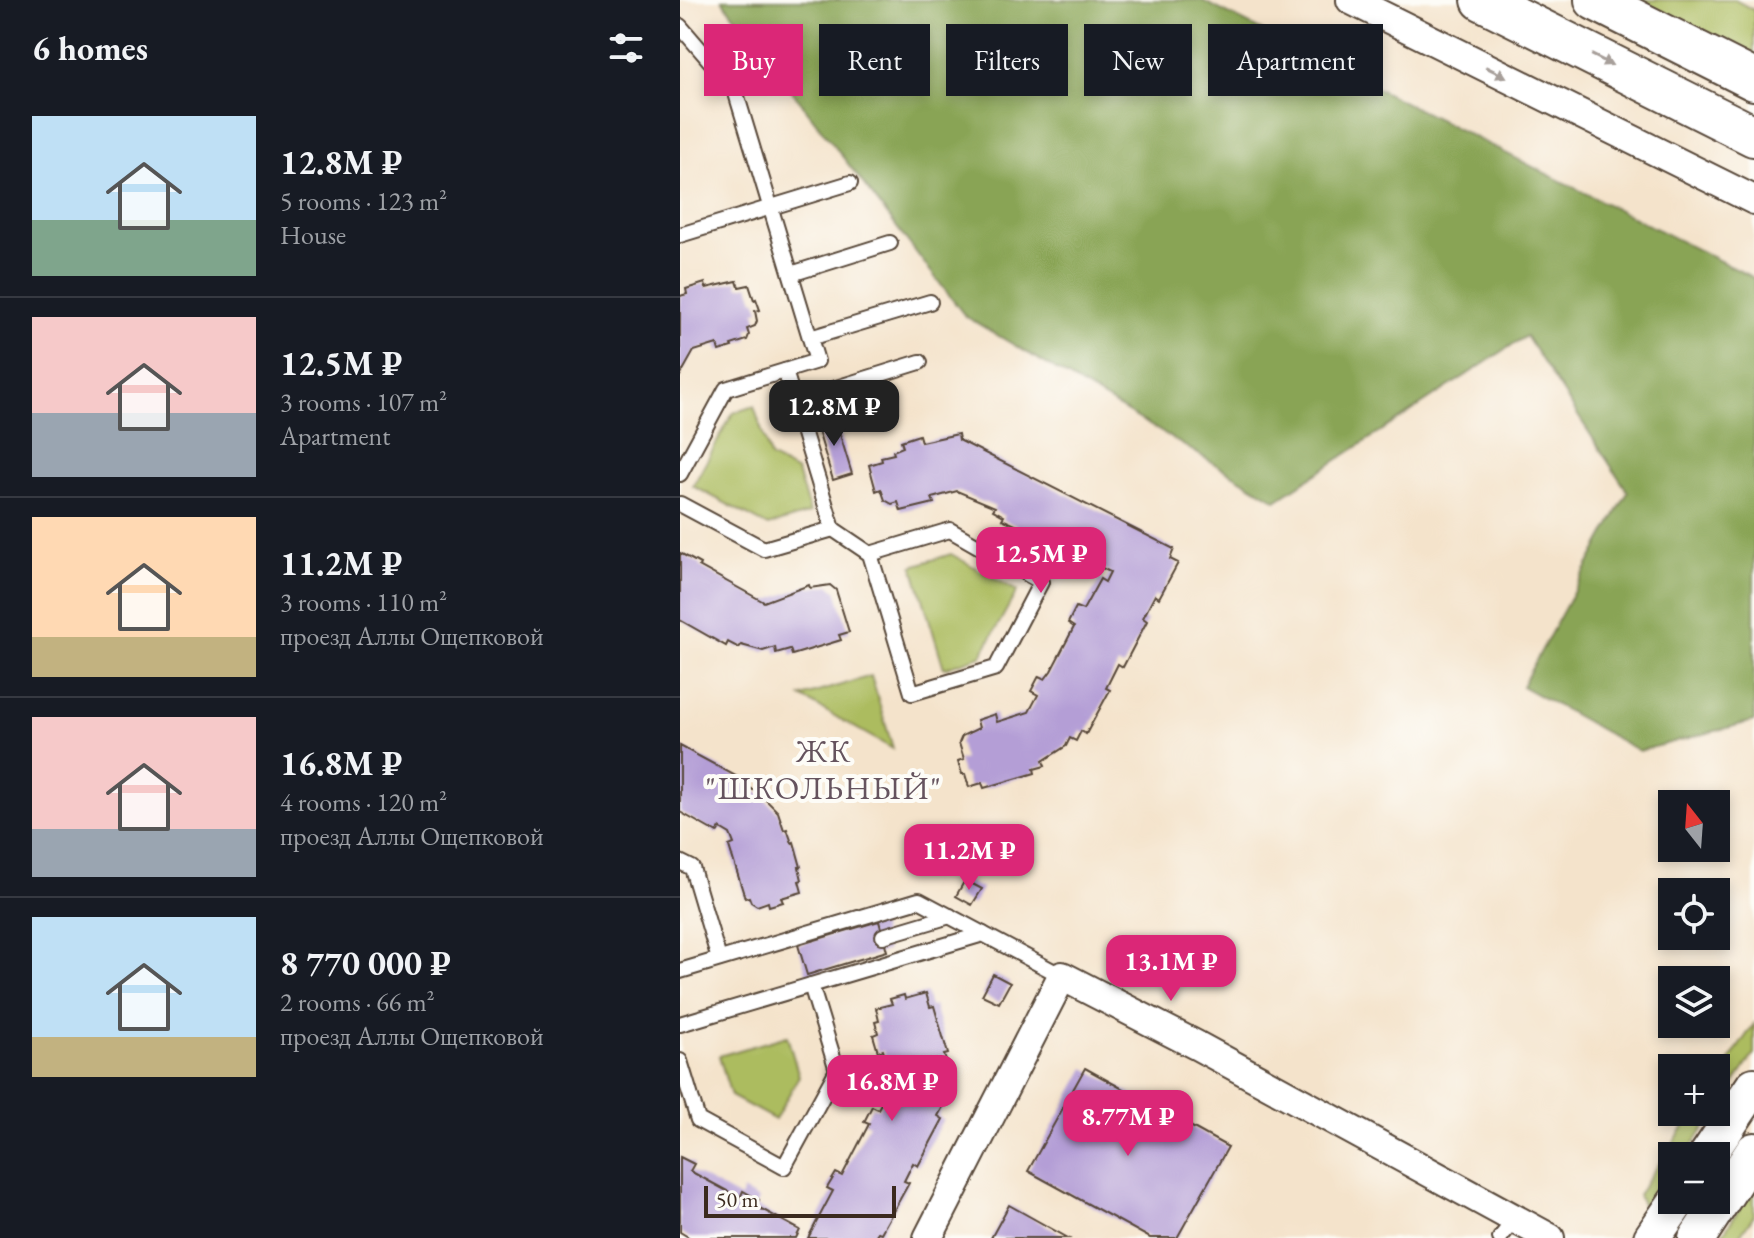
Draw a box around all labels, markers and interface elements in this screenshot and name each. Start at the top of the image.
chip: Buy [704,24,803,96]
chip: Rent [819,24,930,96]
chip: Filters [946,24,1068,96]
chip: New [1084,24,1192,96]
chip: Apartment [1208,24,1383,96]
text: 6 homes [32,26,148,70]
icon: filters [604,26,648,70]
one-way arrow [1590,53,1613,67]
one-way arrow [1484,65,1507,79]
text: 12.8M ₽ [280,140,403,184]
icon: home [96,148,192,244]
text: 5 rooms · 123 m² [280,184,447,218]
text: House [280,218,346,252]
text: 12.5M ₽ [280,341,403,385]
icon: home [96,349,192,445]
pin: 12.8M ₽ [760,380,908,448]
text: 3 rooms · 107 m² [280,385,447,419]
text: 12.8M ₽ [787,389,881,423]
text: Apartment [280,419,390,453]
pin: 12.5M ₽ [967,527,1115,595]
text: 12.5M ₽ [994,536,1088,570]
text: 11.2M ₽ [280,541,403,585]
icon: home [96,549,192,645]
text: 3 rooms · 110 m² [280,585,447,619]
text: проезд Аллы Ощепковой [280,619,544,653]
district label: ЖК "ШКОЛЬНЫЙ" [705,730,943,809]
text: 16.8M ₽ [280,741,403,785]
icon: home [96,749,192,845]
text: 4 rooms · 120 m² [280,785,447,819]
north arrow [1658,790,1730,862]
map controls [1658,790,1730,1214]
text: проезд Аллы Ощепковой [280,819,544,853]
pin: 11.2M ₽ [895,824,1043,892]
text: 11.2M ₽ [922,833,1016,867]
button: locate [1658,878,1730,950]
pin: 13.1M ₽ [1097,935,1245,1003]
text: 8 770 000 ₽ [280,941,451,985]
text: 13.1M ₽ [1124,944,1218,978]
icon: home [96,949,192,1045]
button: layers [1658,966,1730,1038]
text: 2 rooms · 66 m² [280,985,435,1019]
text: проезд Аллы Ощепковой [280,1019,544,1053]
button: + [1658,1054,1730,1126]
pin: 16.8M ₽ [818,1055,966,1123]
text: 16.8M ₽ [845,1064,939,1098]
pin: 8.77M ₽ [1054,1090,1202,1158]
text: 8.77M ₽ [1081,1099,1175,1133]
button: − [1658,1142,1730,1214]
scale bar [704,1182,896,1218]
text: 50 m [716,1185,759,1214]

